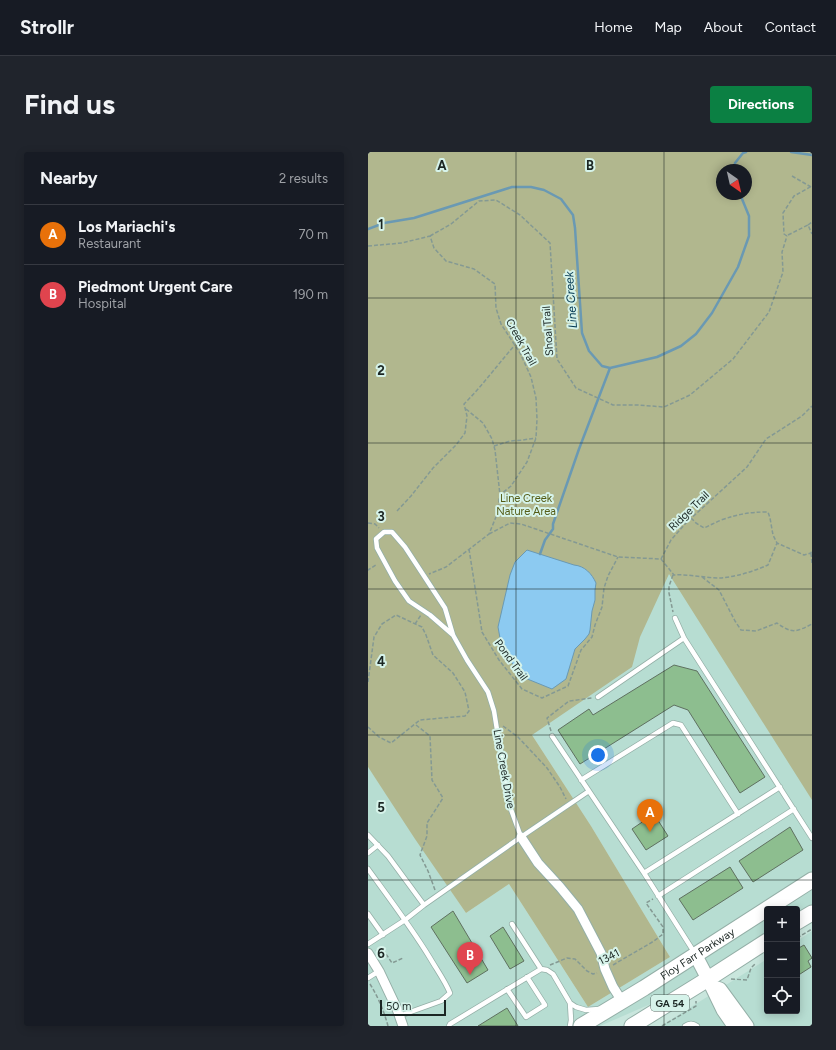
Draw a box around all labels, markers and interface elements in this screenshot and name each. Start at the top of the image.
text: Strollr [20,16,74,39]
text: Home [594,19,633,36]
text: Map [655,19,682,36]
text: About [704,19,743,36]
text: Contact [765,19,816,36]
button: Directions [710,86,812,123]
text: Find us [24,87,115,121]
text: A [437,158,447,173]
text: B [586,158,594,173]
north arrow [716,164,752,200]
text: Nearby [40,168,98,188]
text: 2 results [279,171,328,186]
text: 1 [378,217,384,232]
text: Los Mariachi's [78,218,175,236]
text: A [48,227,58,242]
text: 70 m [298,227,328,242]
text: Restaurant [78,236,141,251]
water label: Line Creek [562,270,580,329]
text: Piedmont Urgent Care [78,278,233,296]
text: B [49,287,57,302]
text: 190 m [293,287,328,302]
text: Hospital [78,296,126,311]
street label: Shoal Trail [540,306,556,356]
street label: Creek Trail [503,316,539,368]
text: 2 [377,363,385,378]
street label: Ridge Trail [666,489,712,533]
park label: Line Creek Nature Area [496,492,556,518]
text: 3 [377,509,385,524]
street label: Pond Trail [492,637,530,683]
text: 4 [377,654,385,669]
street label: Line Creek Drive [491,728,517,810]
your location [588,745,608,765]
pin: A [637,799,663,832]
text: 5 [377,800,385,815]
map controls [764,906,800,1014]
button: + [764,906,800,942]
street label: Floy Farr Parkway [658,925,737,982]
pin: B [457,942,483,975]
button: − [764,942,800,978]
text: 6 [377,946,385,961]
street label: 1341 [596,946,622,968]
button: locate [764,978,800,1014]
road number: GA 54 [651,995,689,1011]
scale bar [380,998,446,1017]
text: 50 m [386,1000,411,1013]

